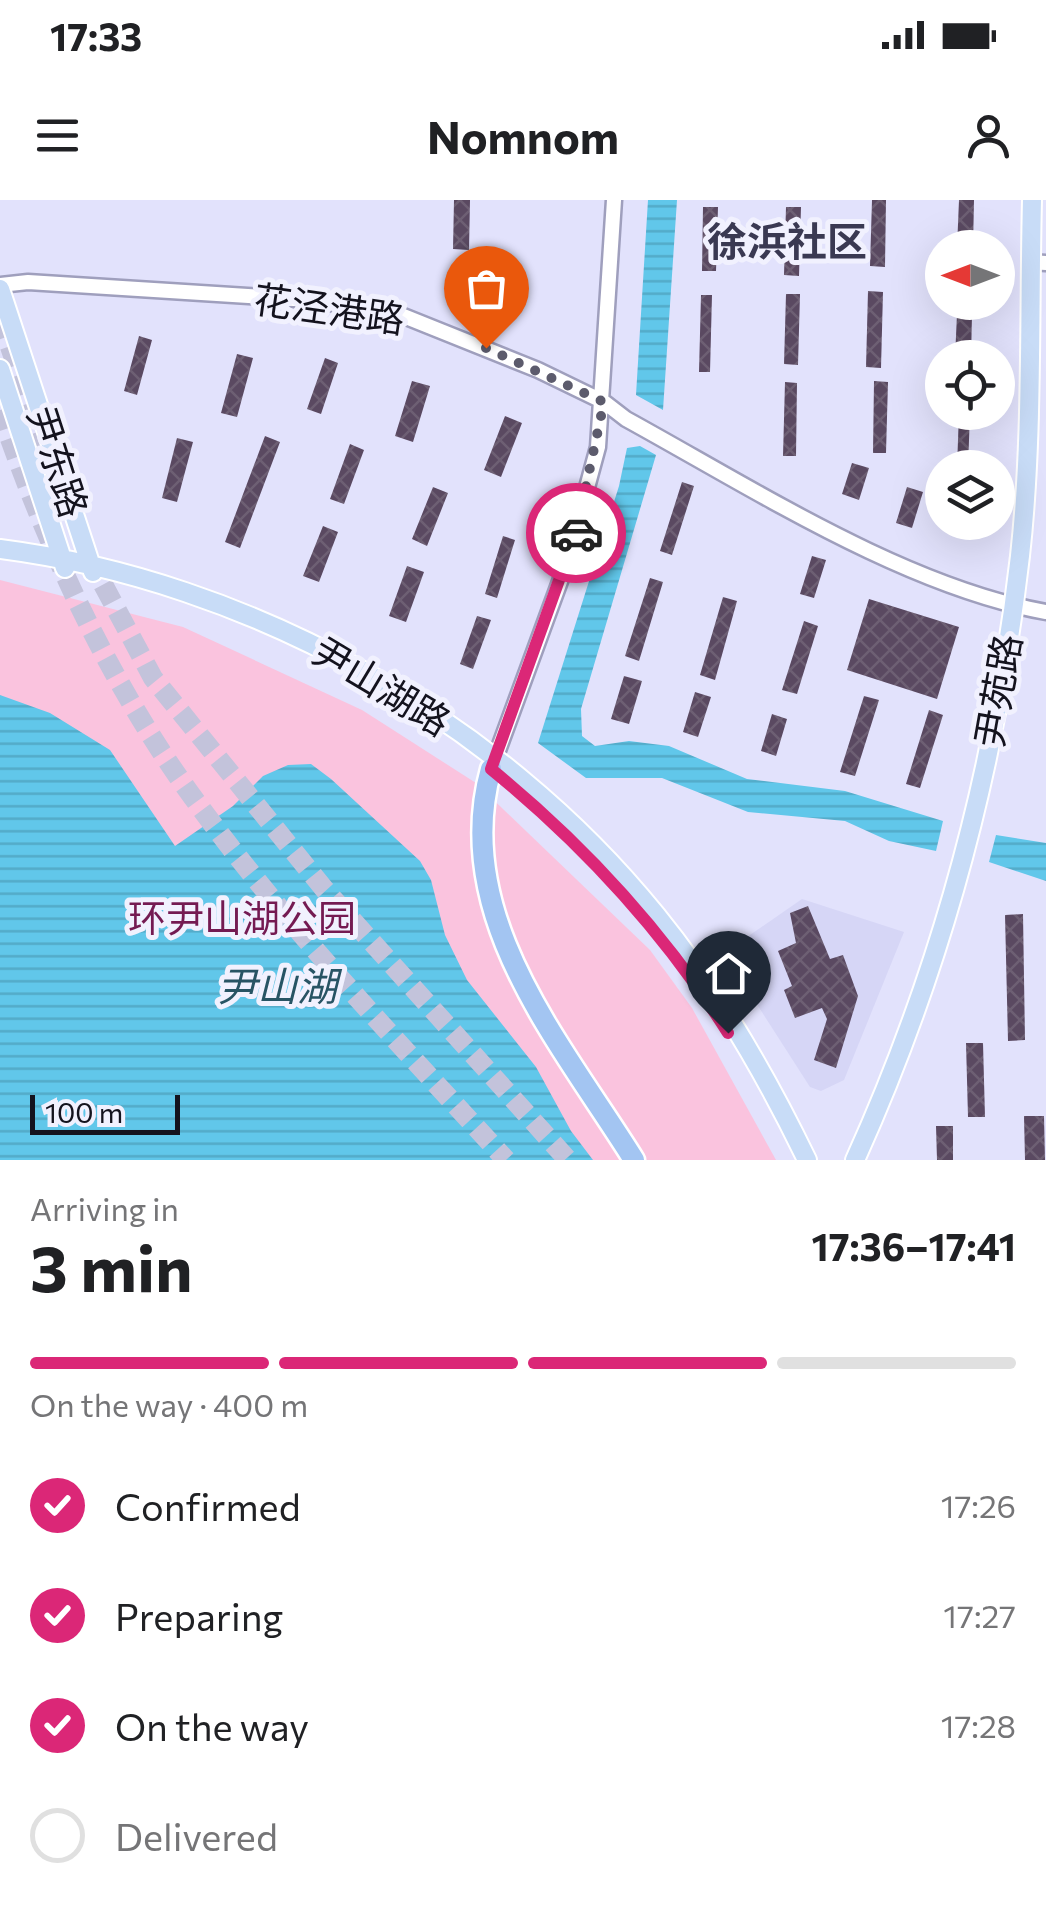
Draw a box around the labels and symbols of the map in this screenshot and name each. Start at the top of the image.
district label: 徐浜社区 [707,215,867,264]
north arrow [925,230,1015,320]
pin [444,246,529,349]
street label: 花泾港路 [251,274,408,341]
street label: 尹东路 [19,400,99,523]
courier [526,483,626,583]
street label: 尹山湖路 [305,626,460,744]
street label: 尹苑路 [963,630,1030,751]
park label: 环尹山湖公园 [128,893,356,940]
pin [686,931,771,1034]
water label: 尹山湖 [217,960,343,1009]
scale bar [30,1090,180,1134]

